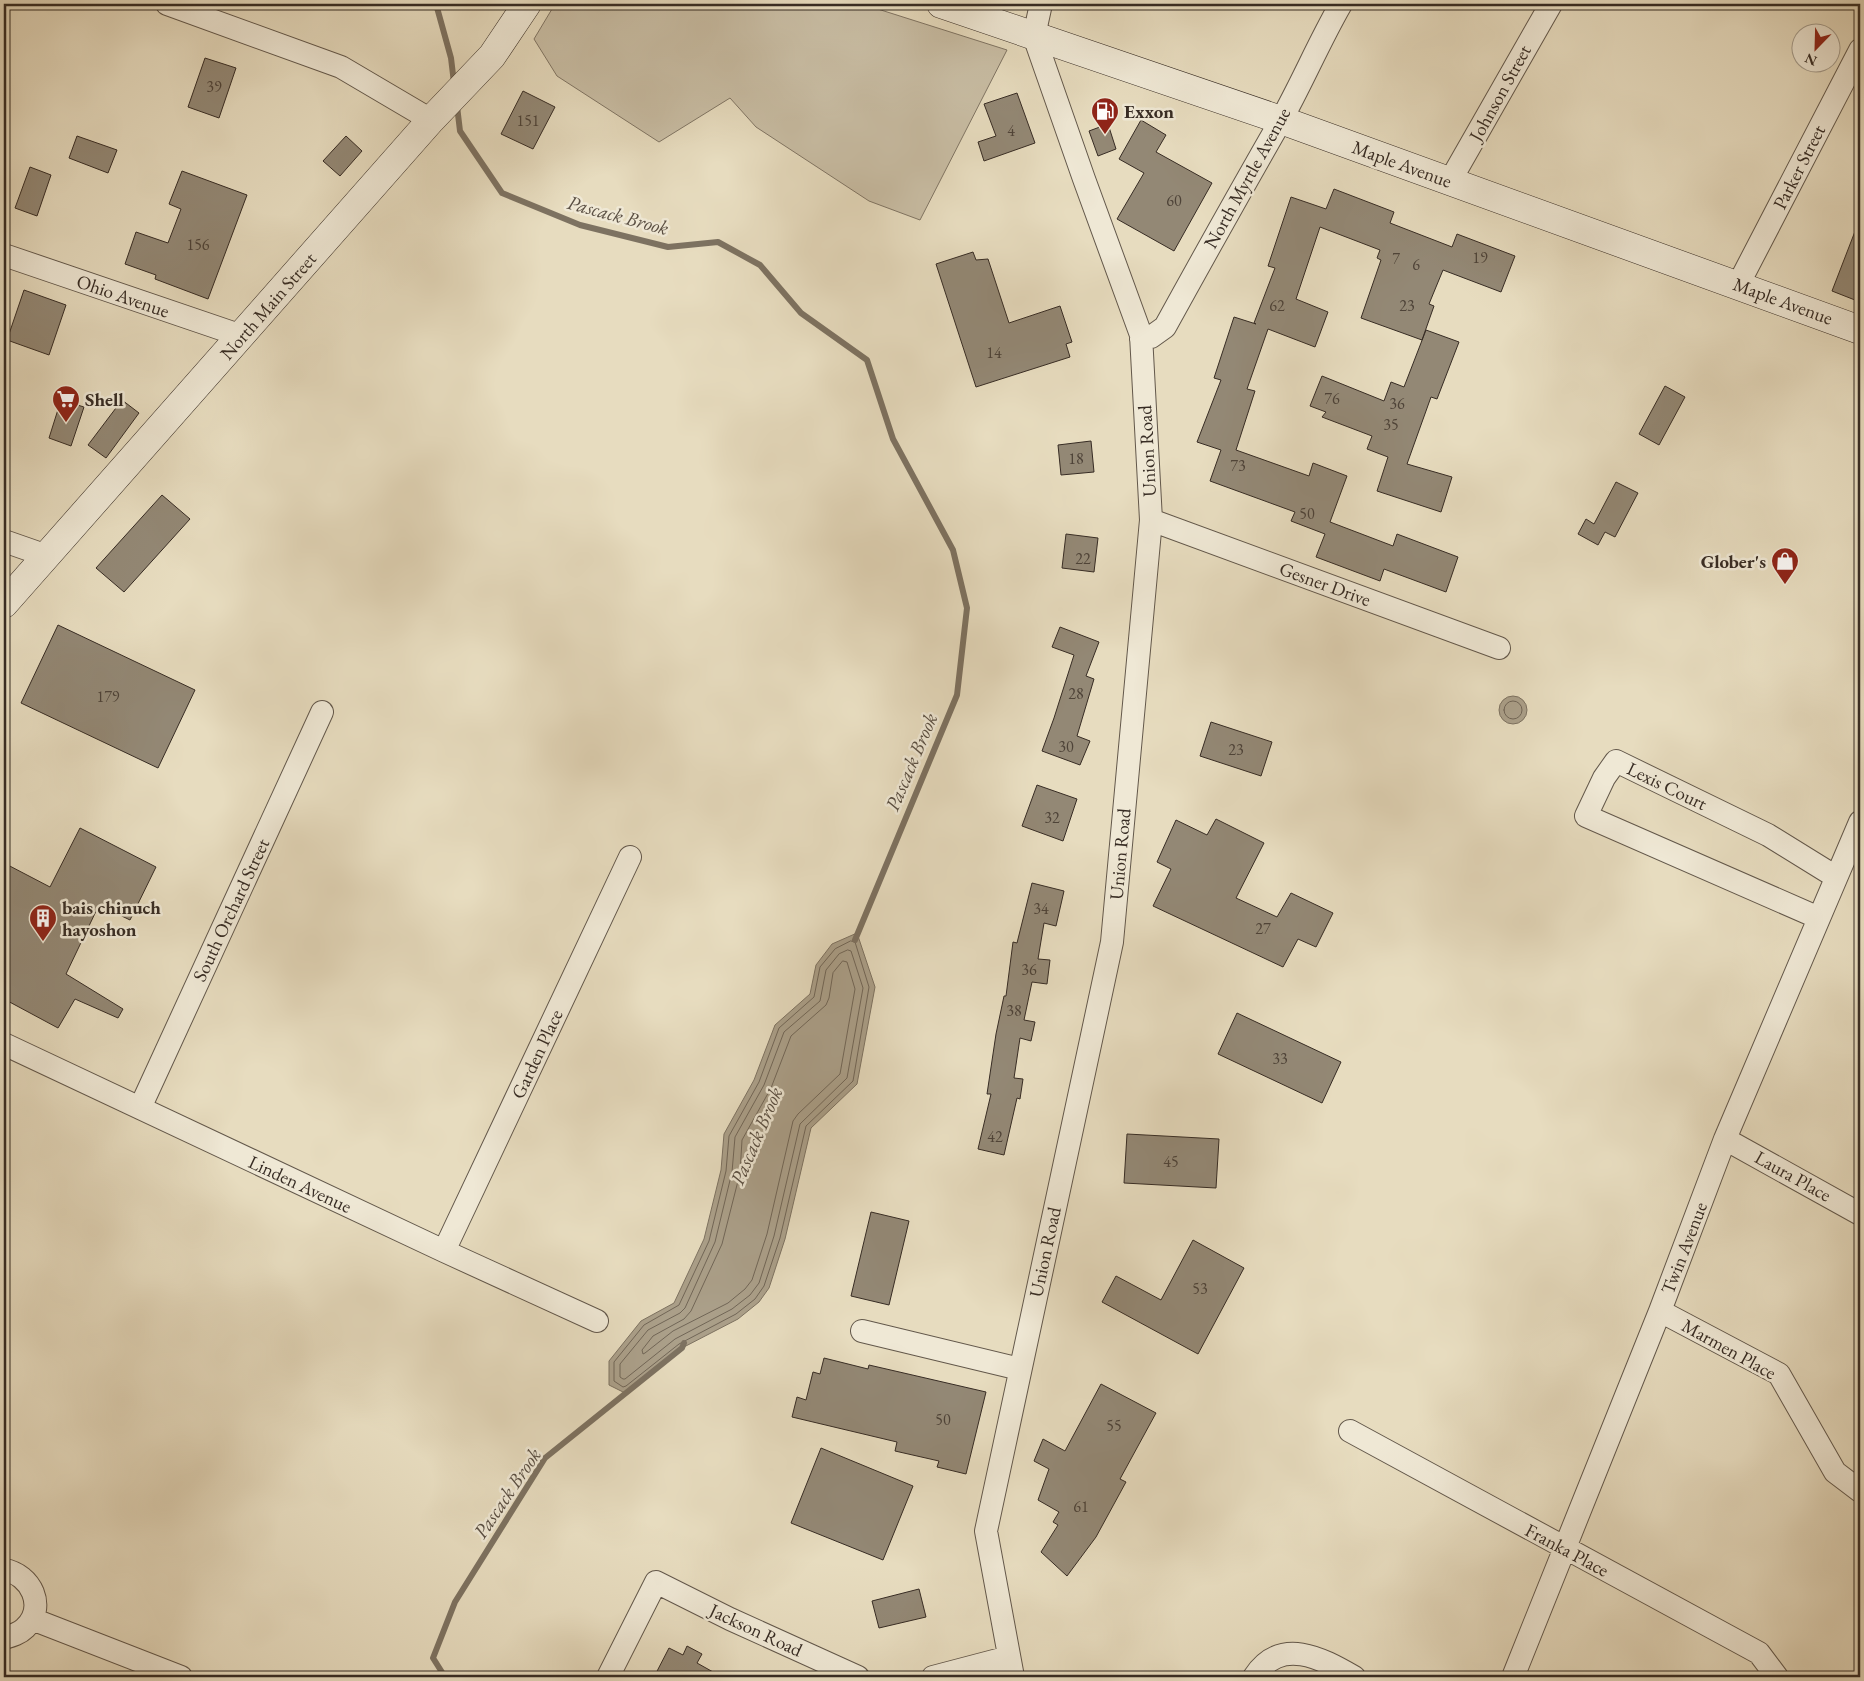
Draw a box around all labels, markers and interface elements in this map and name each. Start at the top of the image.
north arrow [1792,22,1842,72]
street label: Johnson Street [1462,40,1537,147]
text: N [1802,49,1820,70]
house number: 39 [206,76,222,97]
fuel station icon: Exxon [1090,96,1120,135]
place label: Exxon [1124,99,1174,124]
street label: North Myrtle Avenue [1198,103,1296,253]
house number: 151 [516,110,540,131]
house number: 4 [1007,120,1015,141]
street label: Parker Street [1767,120,1831,214]
street label: Maple Avenue [1349,134,1455,194]
water label: Pascack Brook [565,189,671,241]
house number: 60 [1166,190,1182,211]
house number: 156 [186,234,210,255]
street label: North Main Street [214,247,322,365]
house number: 19 [1472,247,1488,268]
house number: 7 [1392,248,1400,269]
house number: 6 [1412,254,1420,275]
street label: Ohio Avenue [73,268,173,324]
street label: Maple Avenue [1730,271,1836,331]
house number: 62 [1269,295,1285,316]
house number: 23 [1399,295,1415,316]
house number: 14 [986,342,1002,363]
supermarket icon: Shell [51,384,81,423]
place label: Shell [85,387,124,412]
house number: 76 [1324,388,1340,409]
house number: 36 [1389,393,1405,414]
street label: Union Road [1132,404,1162,497]
house number: 35 [1383,414,1399,435]
house number: 18 [1068,448,1084,469]
house number: 73 [1230,455,1246,476]
house number: 50 [1299,503,1315,524]
shop icon: Glober's [1770,546,1800,585]
house number: 22 [1075,548,1091,569]
place label: Glober's [1701,549,1766,574]
street label: Gesner Drive [1276,556,1374,612]
house number: 28 [1068,683,1084,704]
house number: 179 [96,686,120,707]
water label: Pascack Brook [879,709,943,815]
house number: 30 [1058,736,1074,757]
house number: 23 [1228,739,1244,760]
street label: Lexis Court [1623,756,1711,816]
house number: 32 [1044,807,1060,828]
street label: Union Road [1104,807,1136,901]
street label: South Orchard Street [187,834,275,986]
place label: bais chinuch hayoshon [62,895,161,942]
house number: 34 [1033,898,1049,919]
building icon: bais chinuch hayoshon [28,903,58,942]
house number: 27 [1255,918,1271,939]
house number: 36 [1021,959,1037,980]
house number: 38 [1006,1000,1022,1021]
street label: Garden Place [505,1005,569,1103]
house number: 33 [1272,1048,1288,1069]
water label: Pascack Brook [724,1083,788,1189]
house number: 42 [987,1126,1003,1147]
street label: Laura Place [1750,1145,1836,1207]
street label: Linden Avenue [244,1149,356,1219]
house number: 45 [1163,1151,1179,1172]
street label: Twin Avenue [1655,1198,1713,1298]
street label: Union Road [1023,1204,1067,1299]
house number: 53 [1192,1278,1208,1299]
street label: Marmen Place [1677,1313,1781,1385]
house number: 50 [935,1409,951,1430]
house number: 55 [1106,1415,1122,1436]
water label: Pascack Brook [467,1443,547,1543]
house number: 61 [1073,1496,1089,1517]
street label: Franka Place [1521,1518,1613,1582]
street label: Jackson Road [704,1597,807,1663]

